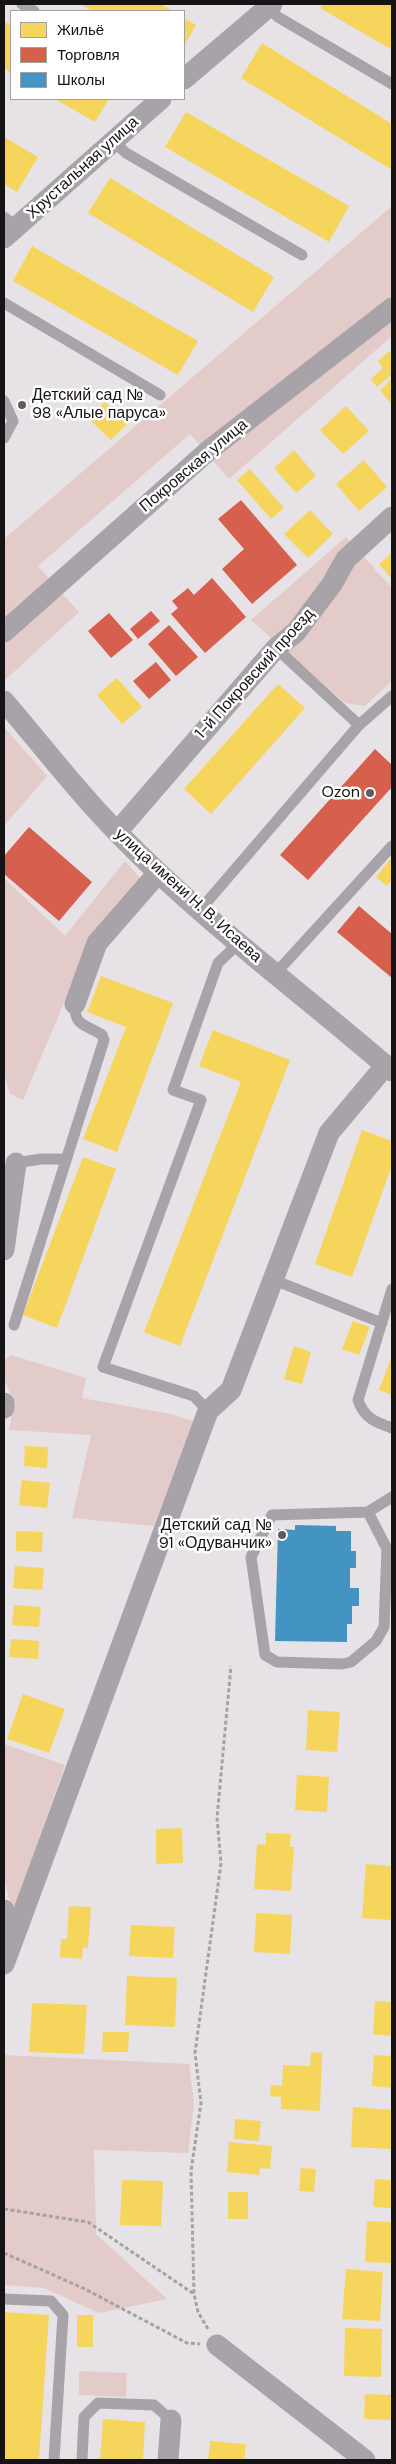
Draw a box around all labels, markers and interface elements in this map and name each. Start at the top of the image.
legend [10,10,185,100]
text: Жильё [57,20,104,40]
text: Торговля [57,45,120,65]
text: Школы [57,70,105,90]
street label: Хрустальная улица [23,113,143,223]
place label: Детский сад № 98 «Алые паруса» [32,386,166,424]
marker: Детский сад № 98 «Алые паруса» [16,399,28,411]
street label: Покровская улица [136,415,252,517]
street label: 1-й Покровский проезд [191,605,319,743]
place label: Ozon [322,783,360,803]
marker: Ozon [364,787,376,799]
street label: улица имени Н. В. Исаева [111,825,265,967]
place label: Детский сад № 91 «Одуванчик» [159,1516,272,1554]
marker: Детский сад № 91 «Одуванчик» [276,1529,288,1541]

